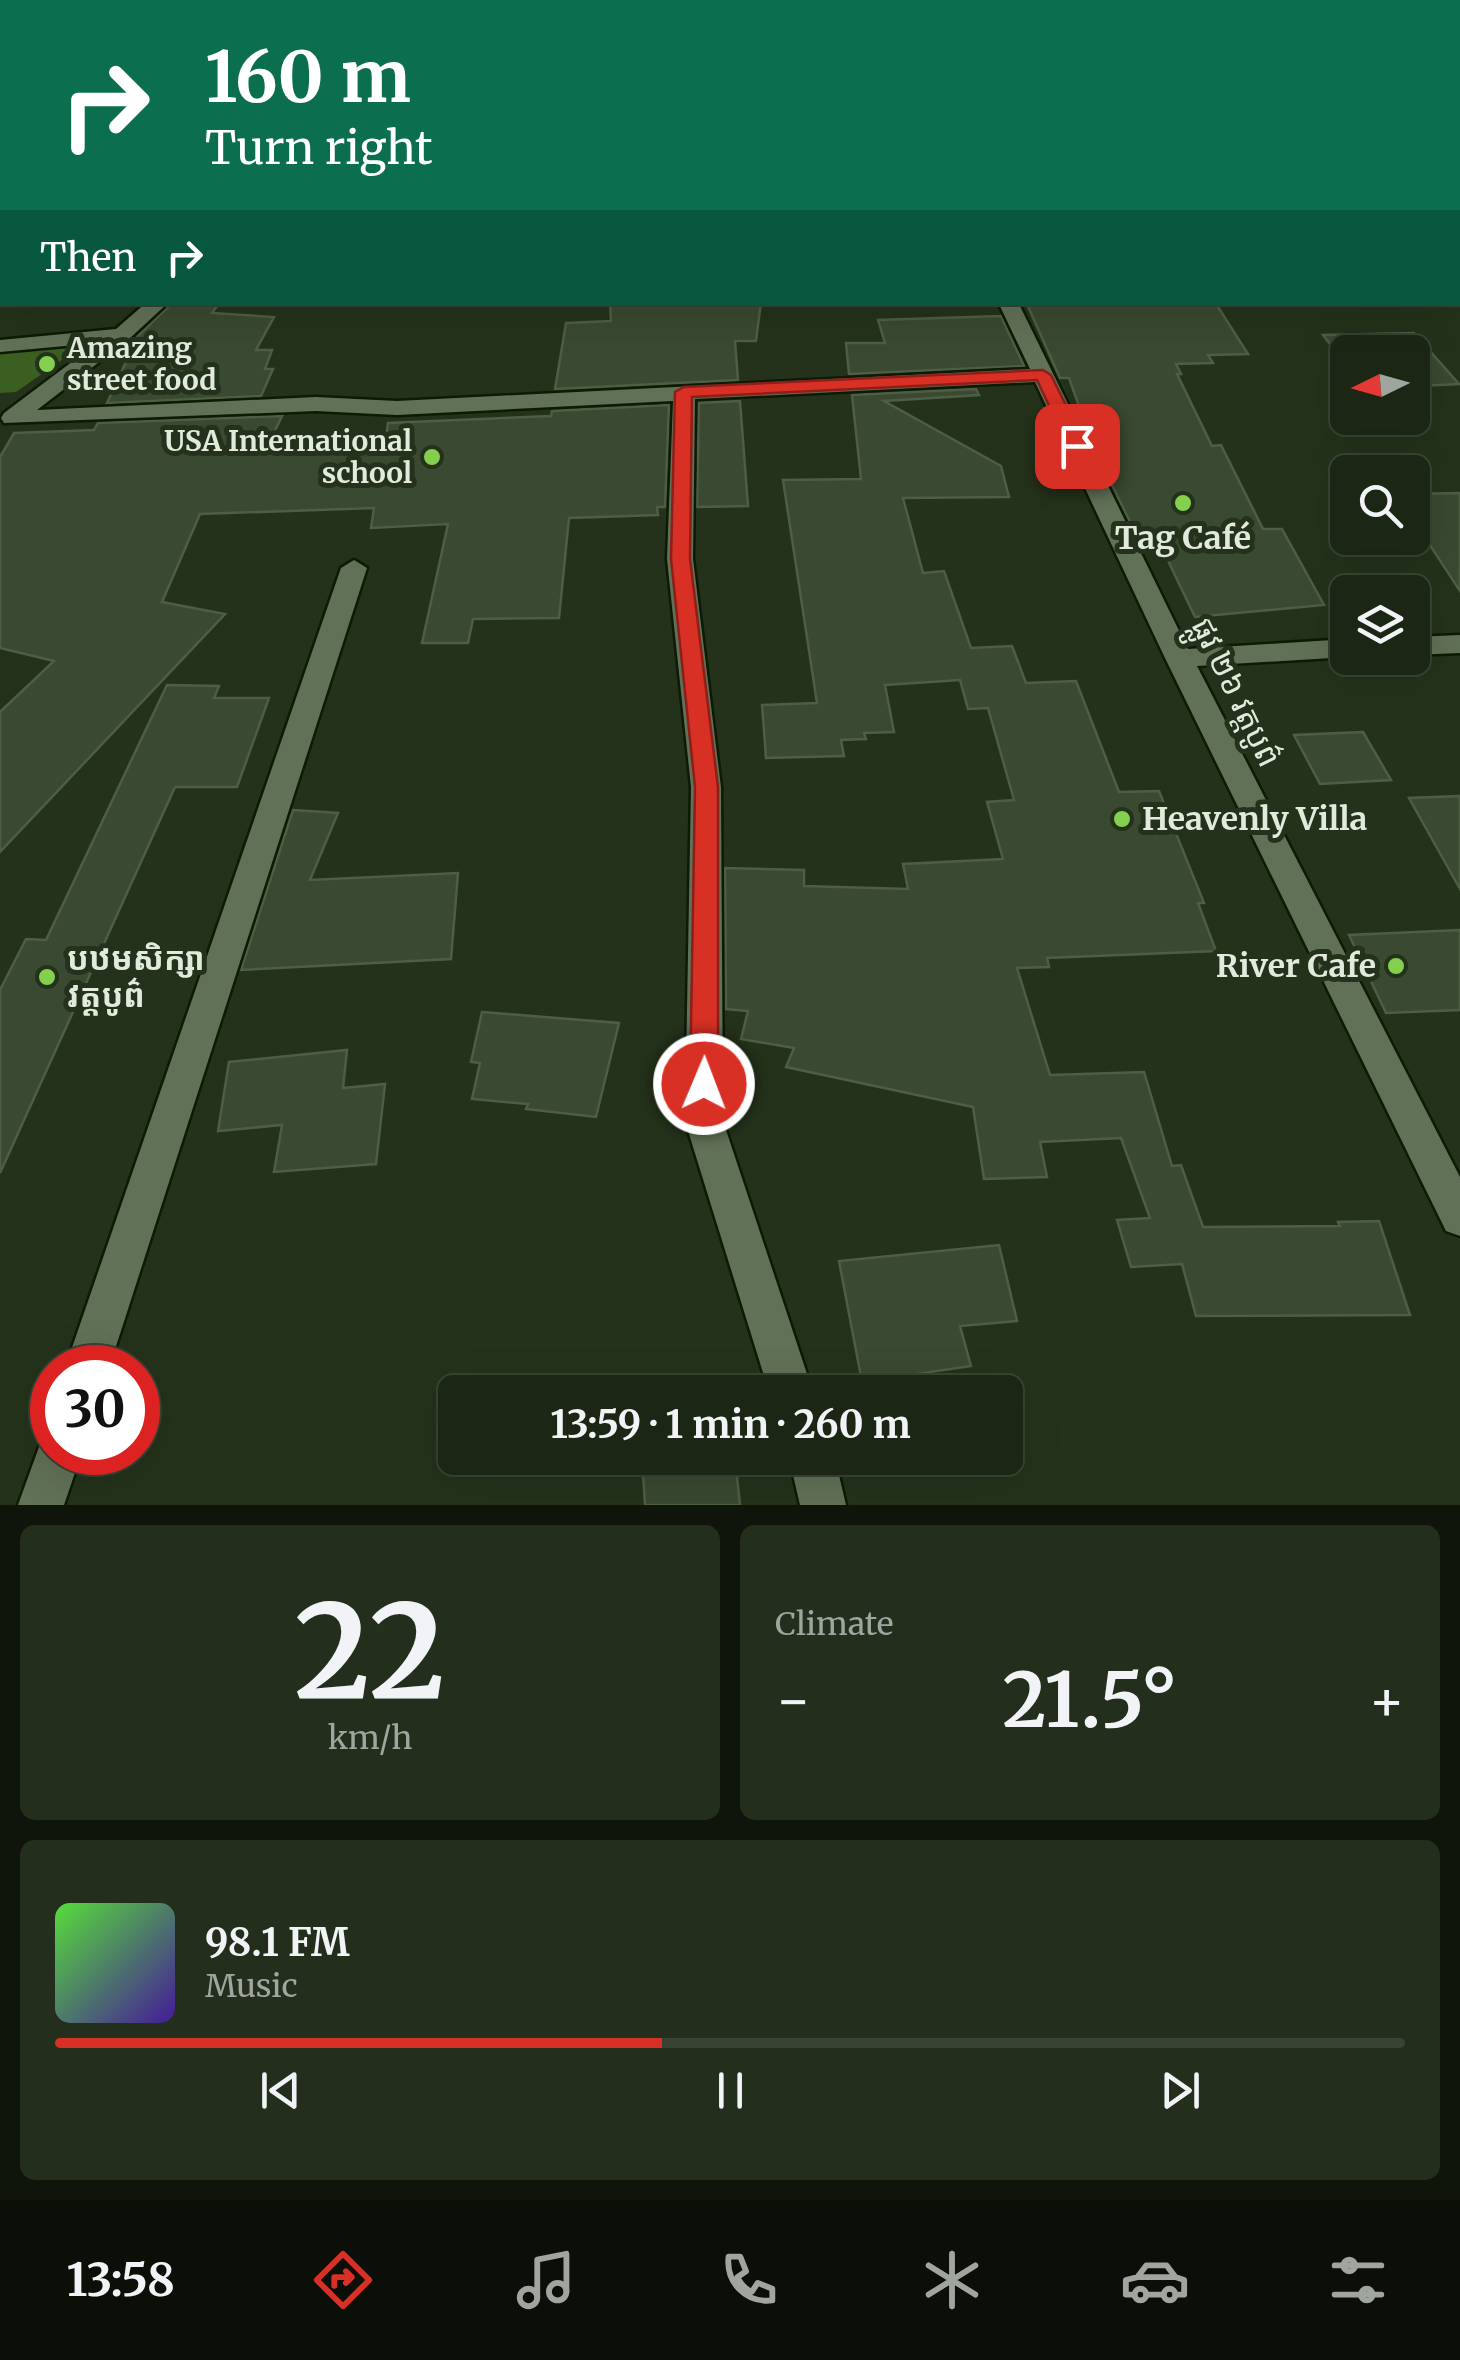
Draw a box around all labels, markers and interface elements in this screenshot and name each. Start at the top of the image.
text: 160 m [205,33,411,121]
icon: right [40,40,170,170]
text: Turn right [205,120,433,176]
icon: right [157,230,212,285]
text: Then [40,234,137,281]
place label: Amazing street food [66,330,217,398]
north arrow [1330,335,1430,435]
map controls [1330,335,1430,675]
marker: Amazing street food [36,353,58,375]
pin [1035,404,1120,489]
icon: arrive [1050,419,1105,474]
place label: USA International school [164,423,412,491]
marker: USA International school [421,446,443,468]
button: search [1330,455,1430,555]
marker: Tag Café [1172,492,1194,514]
place label: Tag Café [1115,518,1251,558]
button: layers [1330,575,1430,675]
street label: ផ្លូវ ២៦ វត្តបូព៌ [1175,611,1289,777]
place label: Heavenly Villa [1142,799,1368,839]
marker: Heavenly Villa [1111,808,1133,830]
place label: បឋមសិក្សា វត្តបូព៌ [67,939,205,1016]
place label: River Cafe [1216,946,1376,986]
marker: River Cafe [1385,955,1407,977]
marker: បឋមសិក្សា វត្តបូព៌ [36,966,58,988]
position arrow [652,1032,756,1136]
speed limit sign: 30 [30,1345,160,1475]
text: 13:59 · 1 min · 260 m [550,1401,911,1448]
text: 22 [294,1571,446,1734]
text: Climate [775,1604,893,1644]
text: 21.5° [1003,1653,1177,1747]
text: − [775,1666,812,1735]
text: + [1368,1666,1405,1735]
text: km/h [328,1718,412,1758]
text: 98.1 FM [205,1919,350,1966]
text: Music [205,1966,298,2006]
icon: previous [253,2063,308,2118]
icon: pause [703,2063,758,2118]
icon: next [1153,2063,1208,2118]
icon: directions [308,2245,378,2315]
icon: music [511,2245,581,2315]
icon: phone [714,2245,784,2315]
icon: climate [917,2245,987,2315]
icon: car [1120,2245,1190,2315]
icon: filters [1323,2245,1393,2315]
text: 13:58 [67,2252,175,2308]

